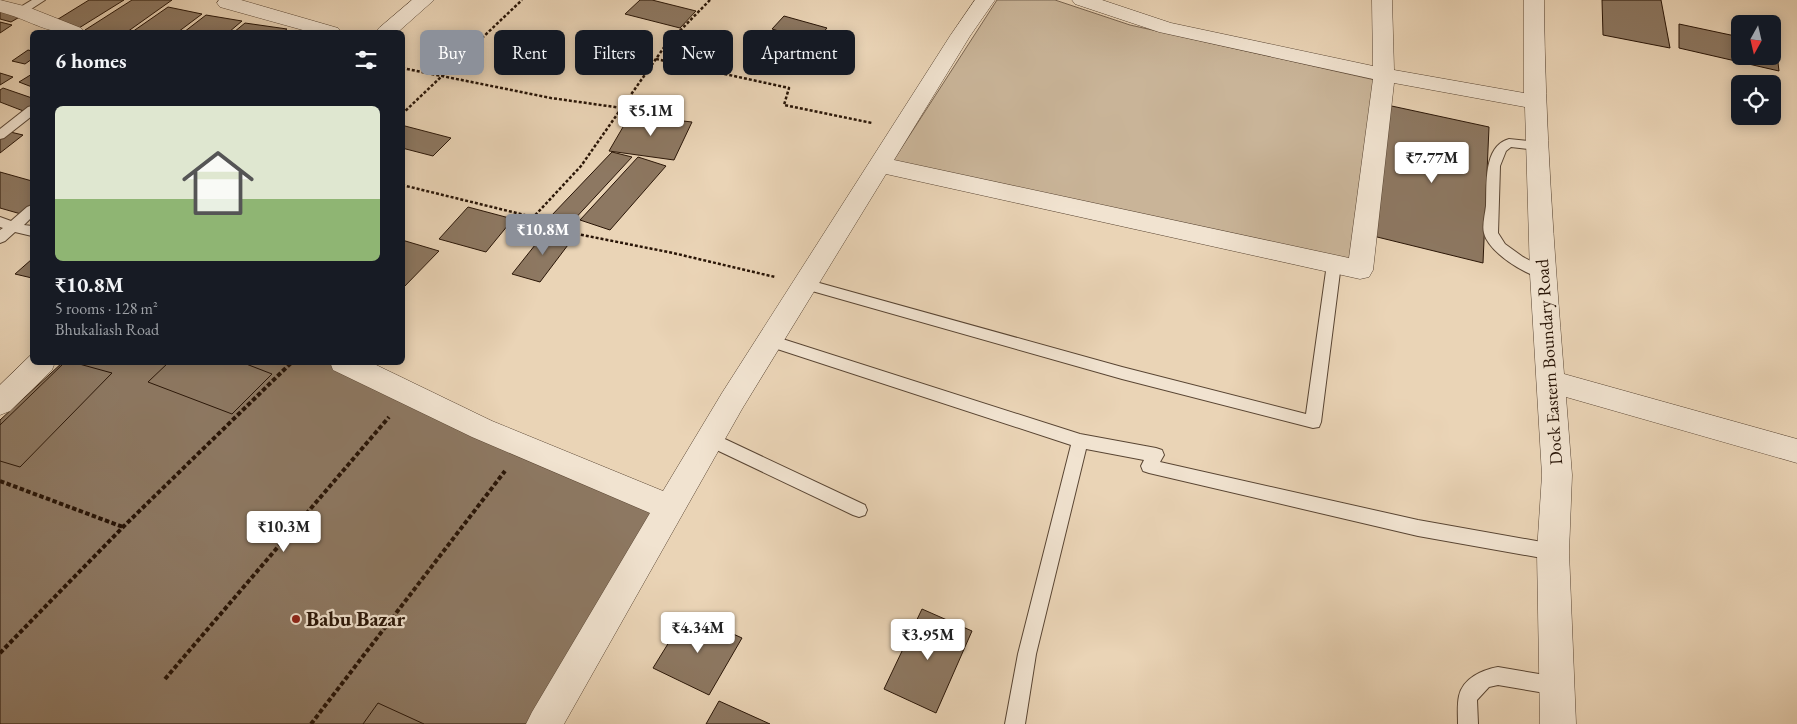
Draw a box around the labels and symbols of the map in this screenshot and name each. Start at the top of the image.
north arrow [1731,15,1781,65]
pin: ₹5.1M [616,94,686,137]
pin: ₹7.77M [1391,142,1473,184]
pin: ₹10.8M [502,214,584,256]
street label: Dock Eastern Boundary Road [1530,257,1567,466]
pin: ₹10.3M [243,510,325,553]
place label: Babu Bazar [306,605,406,632]
pin: ₹4.34M [657,612,739,654]
marker: Babu Bazar [290,613,302,625]
pin: ₹3.95M [887,618,969,661]

